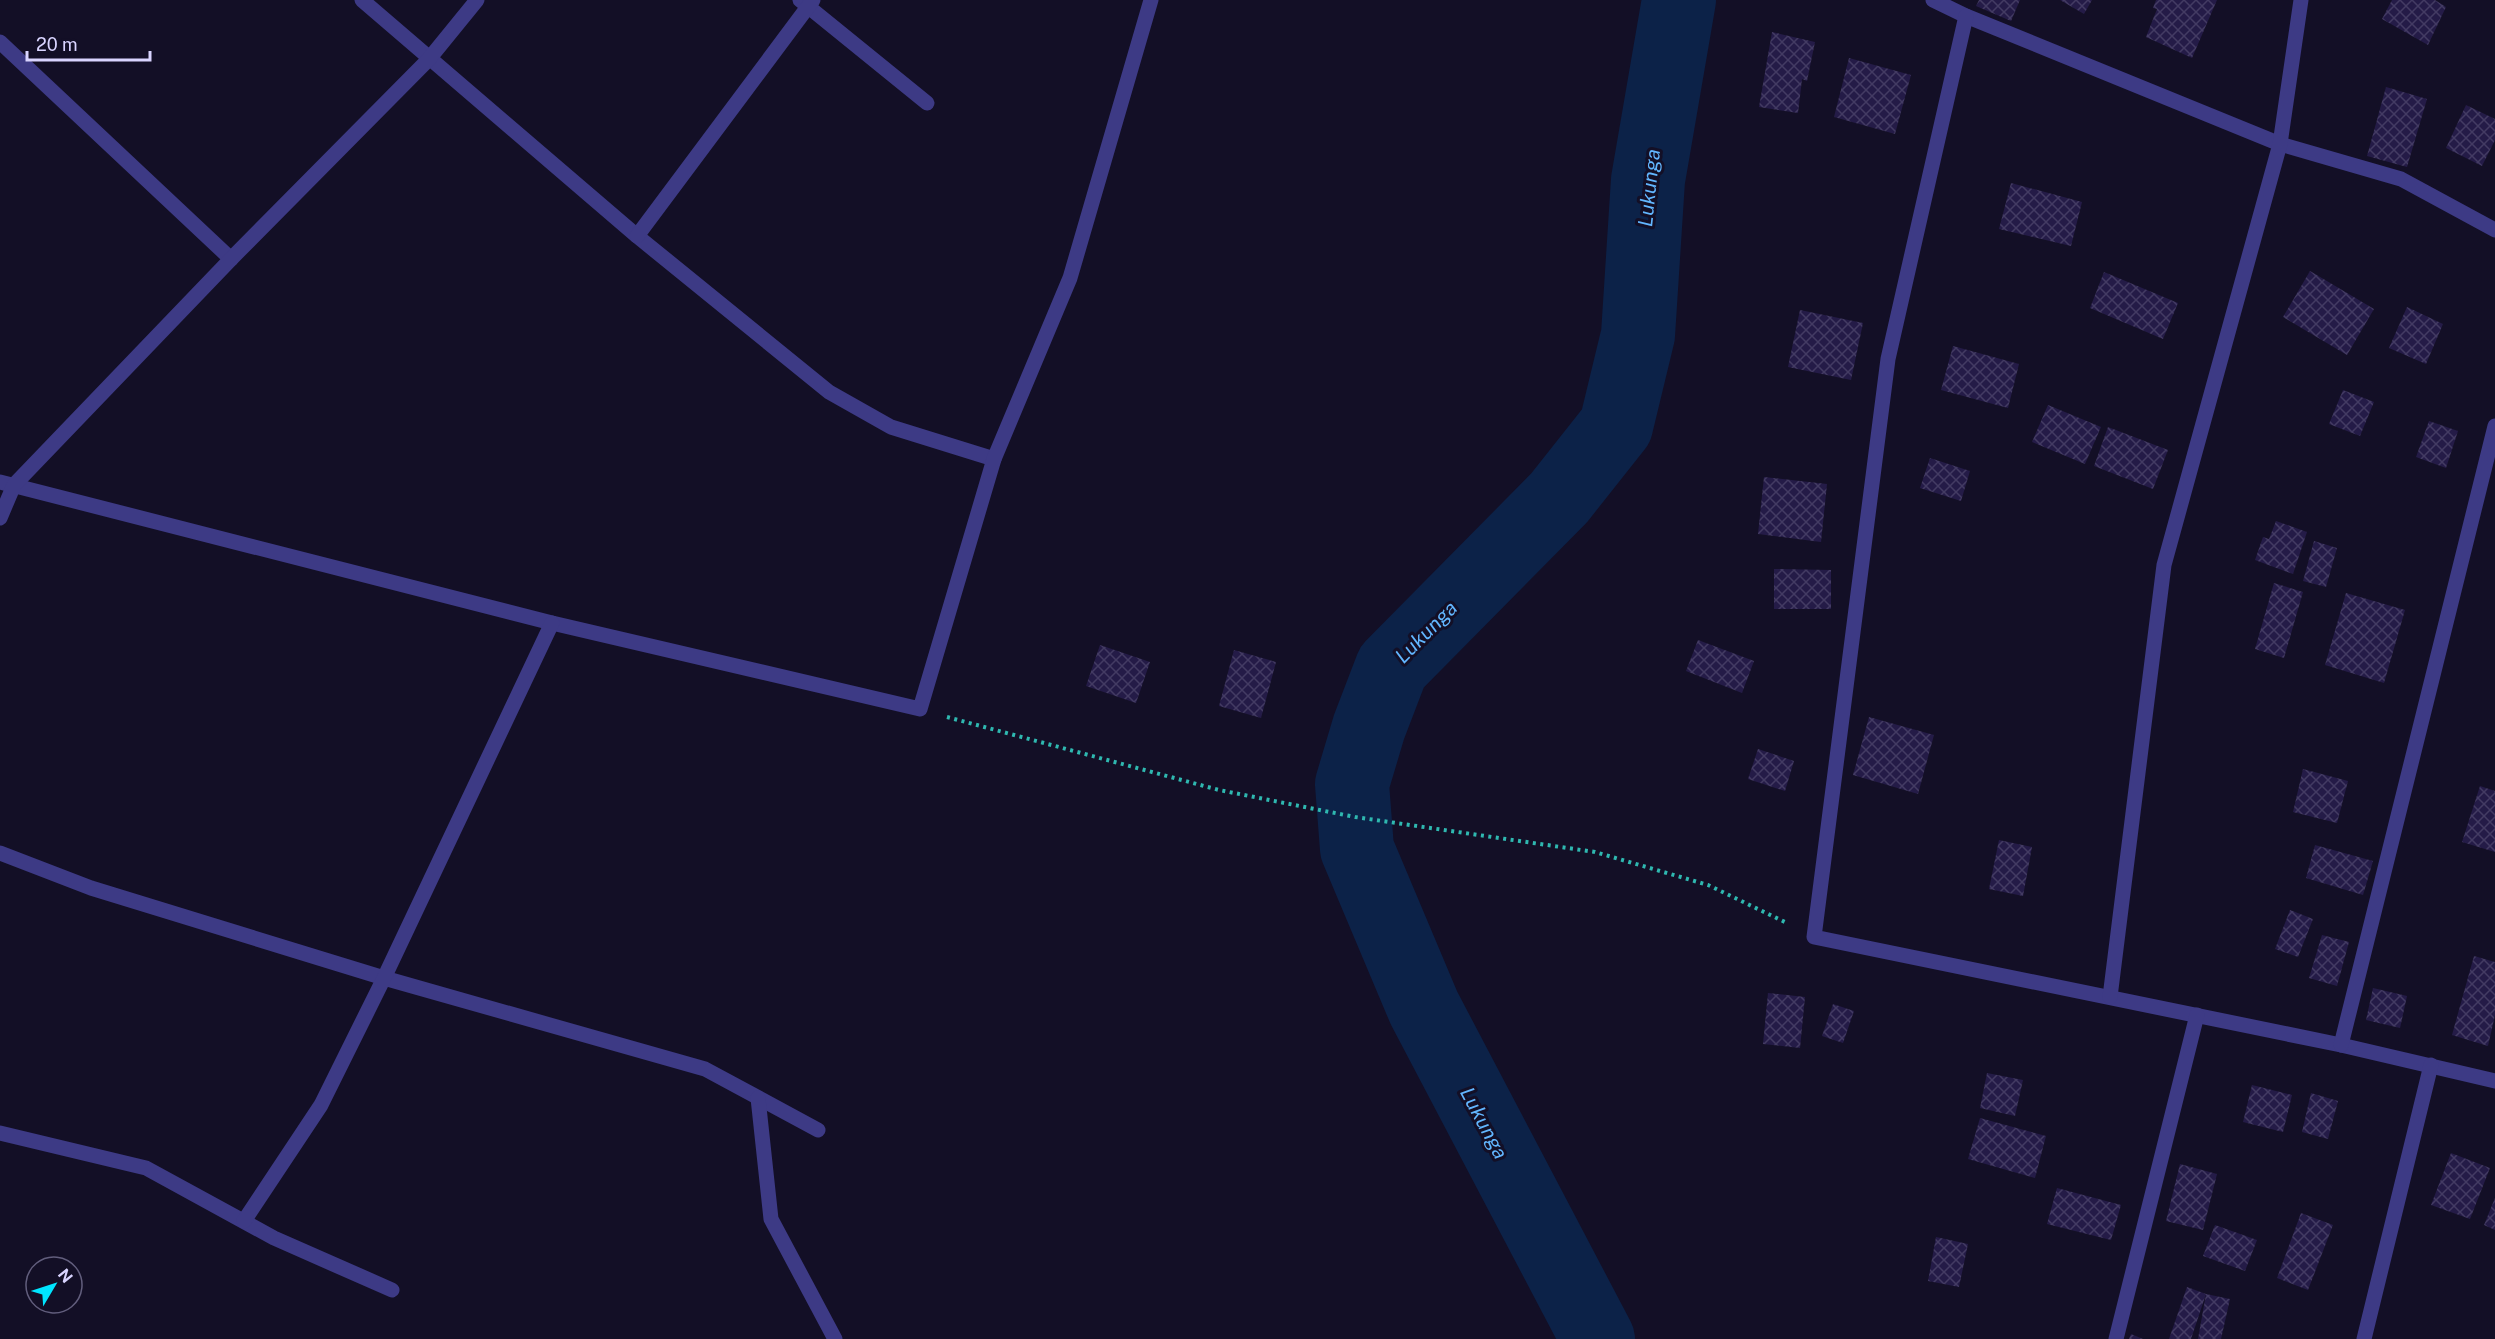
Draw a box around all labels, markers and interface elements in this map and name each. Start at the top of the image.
scale bar [27,24,150,62]
text: 20 m [36,34,78,55]
water label: Lukunga [1633,148,1665,228]
water label: Lukunga [1390,596,1462,668]
water label: Lukunga [1455,1083,1513,1163]
north arrow [24,1255,84,1315]
text: N [54,1265,77,1287]

